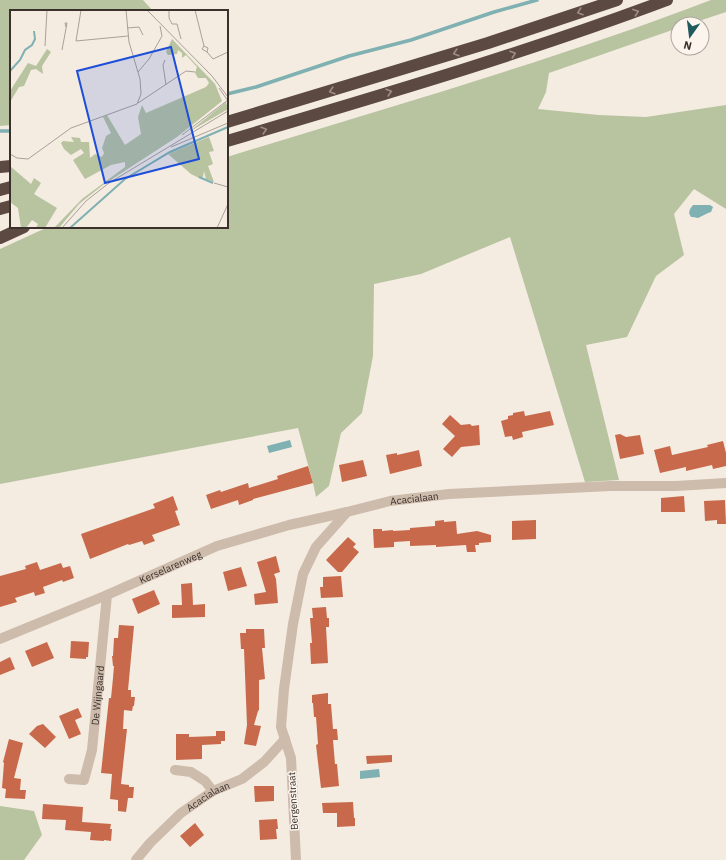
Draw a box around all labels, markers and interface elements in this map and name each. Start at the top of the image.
one-way arrow [576,8,583,16]
one-way arrow [632,8,639,16]
inset map [10,10,228,228]
north arrow [670,16,710,56]
text: N [682,38,693,53]
one-way arrow [453,48,460,57]
one-way arrow [509,50,516,58]
one-way arrow [328,86,335,95]
one-way arrow [385,88,392,97]
one-way arrow [261,126,268,135]
street label: Acacialaan [389,489,439,507]
street label: Kerselarenweg [137,547,204,586]
street label: De Wijngaard [88,665,107,726]
street label: Bergenstraat [285,771,301,830]
street label: Acacialaan [183,778,232,814]

